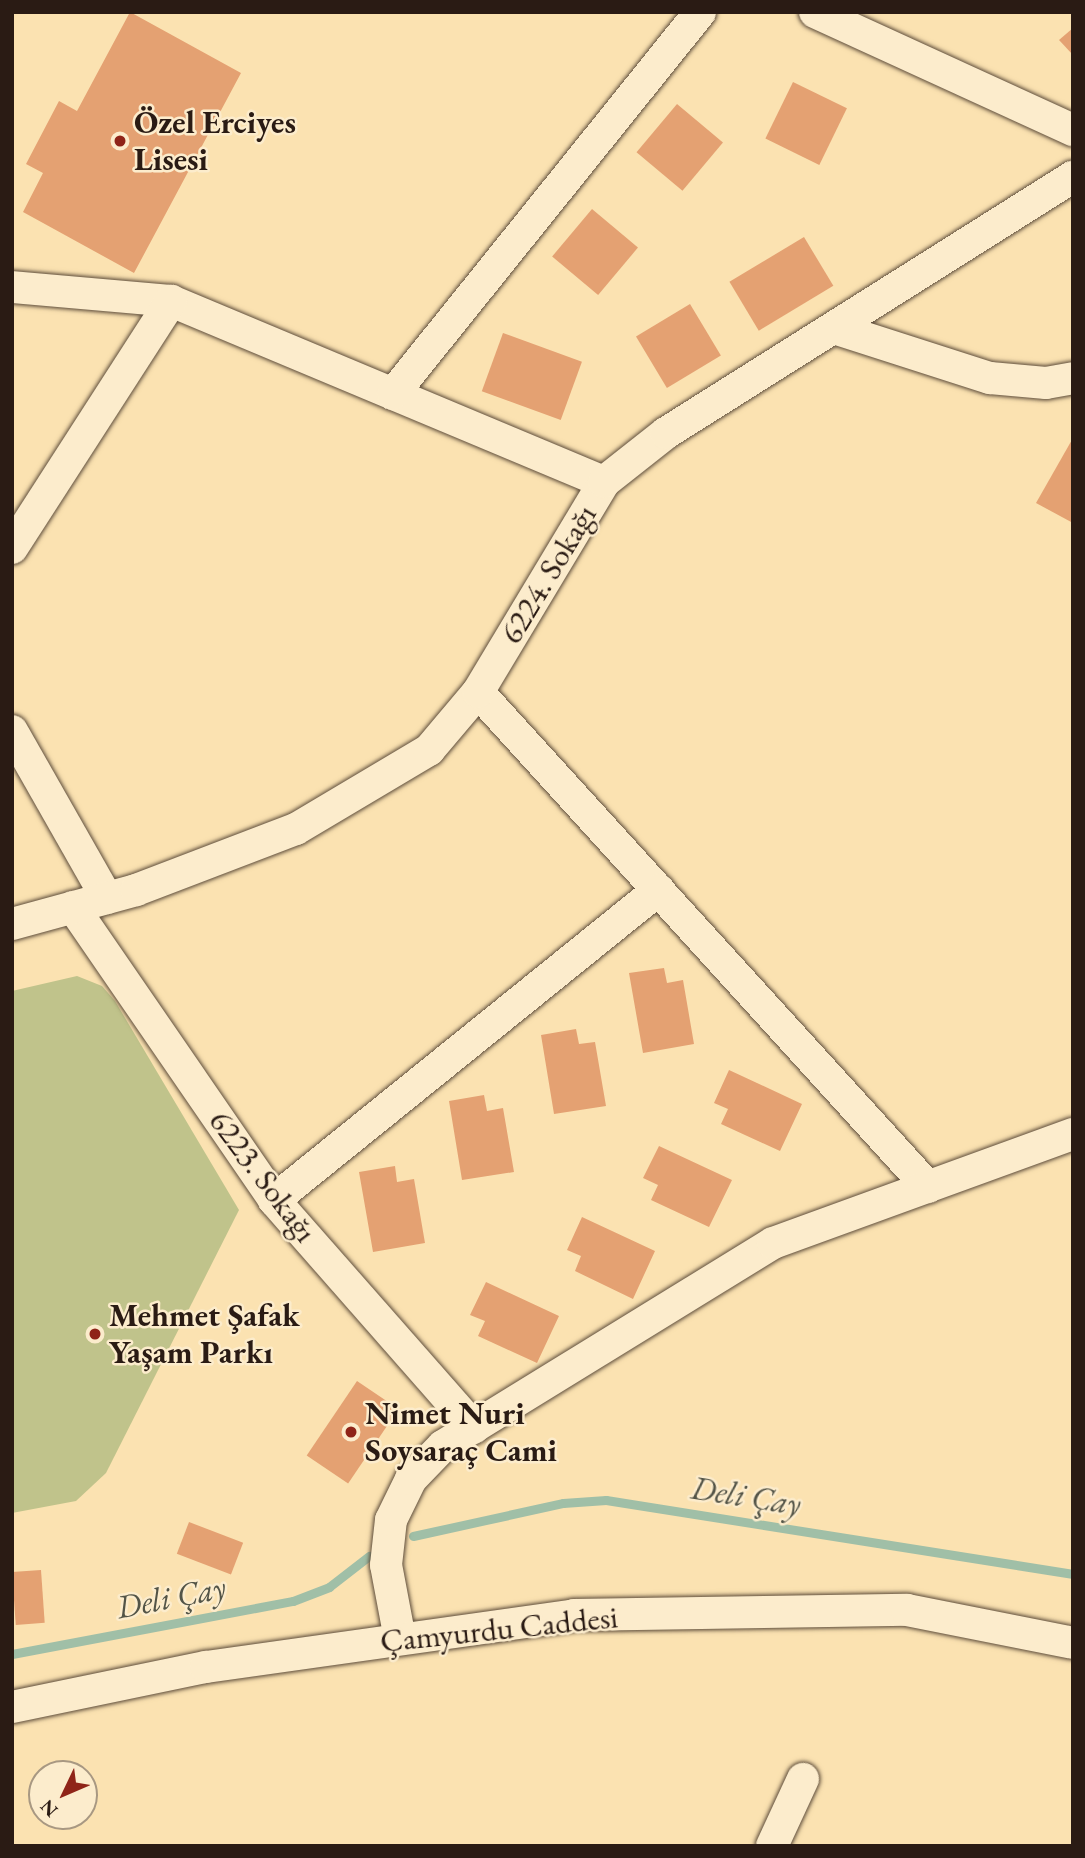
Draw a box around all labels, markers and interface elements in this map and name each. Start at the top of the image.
place label: Özel Erciyes Lisesi [134,104,296,179]
marker: Özel Erciyes Lisesi [112,133,128,149]
street label: 6224. Sokağı [492,498,604,650]
street label: 6223. Sokağı [201,1103,325,1249]
place label: Mehmet Şafak Yaşam Parkı [109,1297,300,1372]
marker: Mehmet Şafak Yaşam Parkı [87,1326,103,1342]
place label: Nimet Nuri Soysaraç Cami [365,1395,557,1470]
marker: Nimet Nuri Soysaraç Cami [343,1424,359,1440]
water label: Deli Çay [688,1468,804,1524]
water label: Deli Çay [113,1567,229,1627]
street label: Çamyurdu Caddesi [378,1597,620,1661]
north arrow [28,1760,98,1830]
text: N [35,1794,63,1823]

